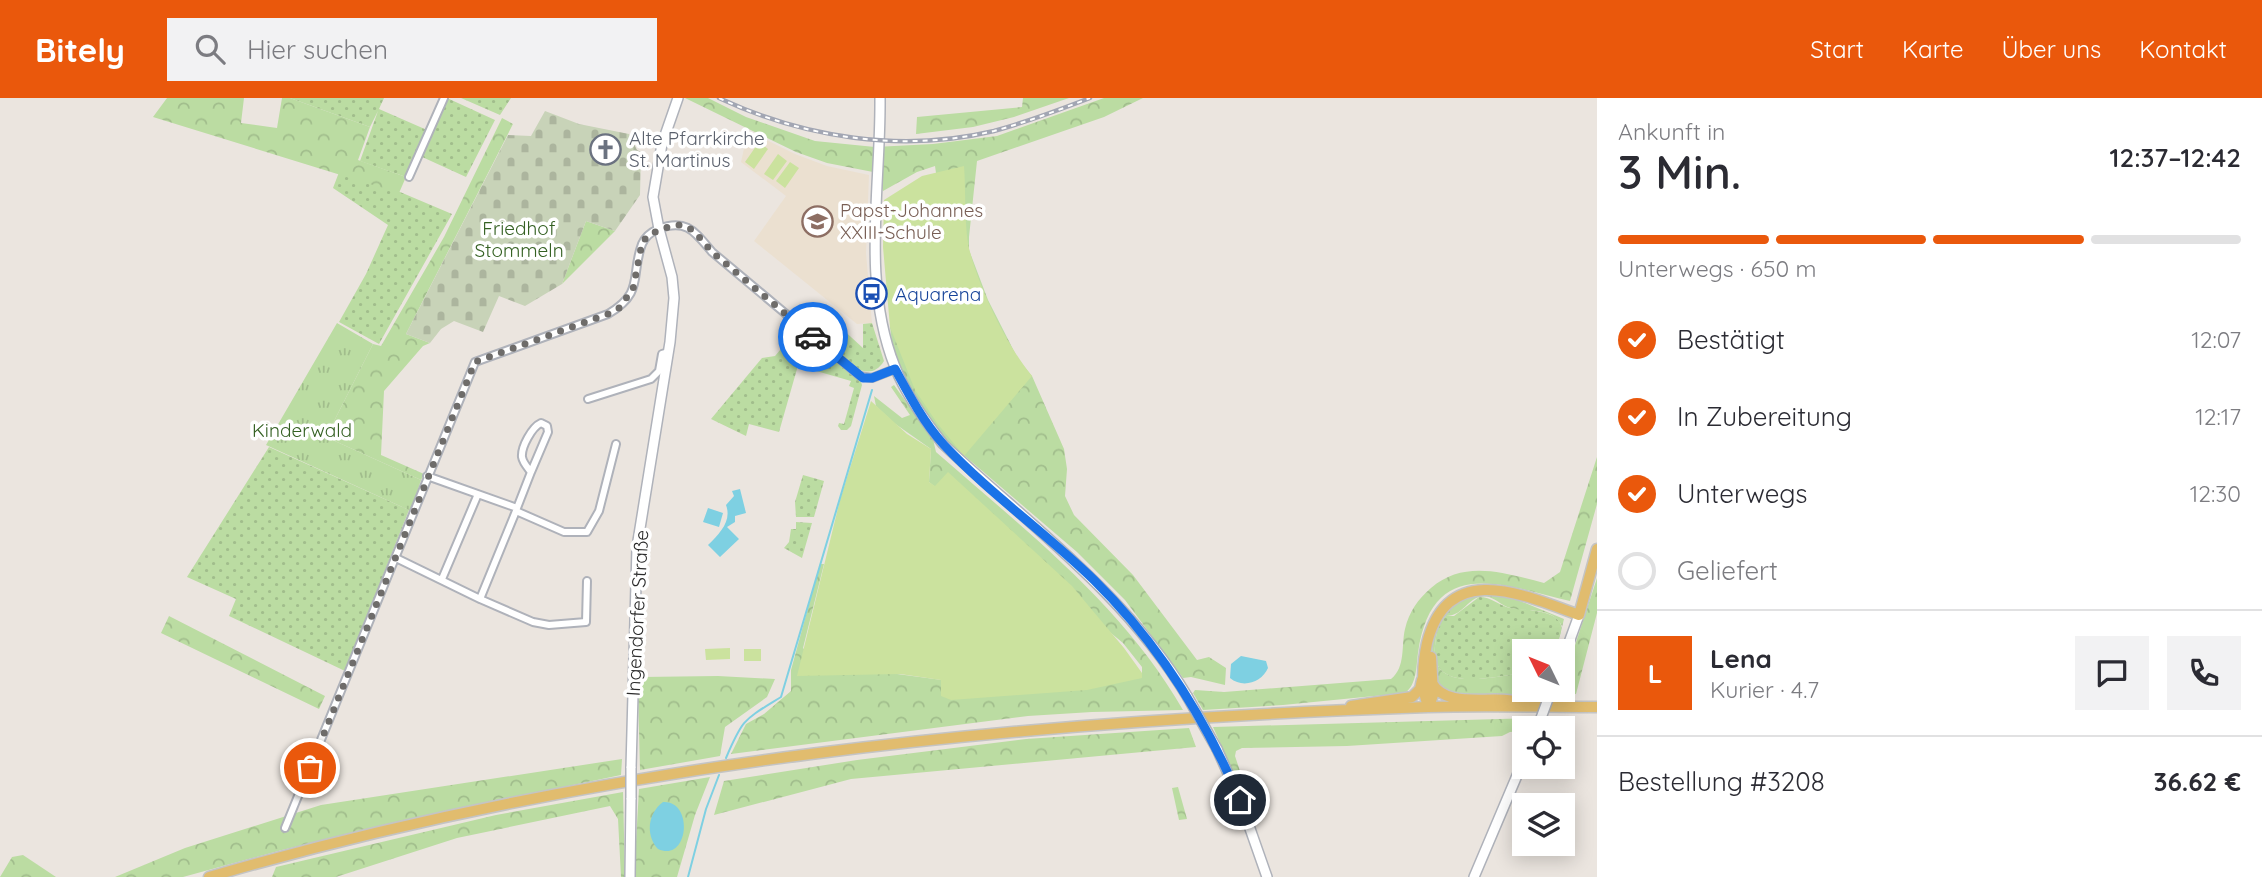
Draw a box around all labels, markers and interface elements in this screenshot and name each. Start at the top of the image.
search box [167,18,657,81]
text: Bitely [35,29,125,70]
icon: search [191,30,229,68]
text: Hier suchen [247,33,388,66]
text: Start [1810,34,1864,64]
text: Karte [1902,34,1963,64]
text: Über uns [2001,34,2101,64]
text: Kontakt [2139,34,2227,64]
text: Ankunft in [1618,117,1725,146]
place label: Alte Pfarrkirche St. Martinus [629,126,765,172]
church icon: Alte Pfarrkirche St. Martinus [589,132,623,166]
text: 12:37–12:42 [2110,141,2241,174]
text: 3 Min. [1618,143,1741,201]
place label: Papst-Johannes XXIII-Schule [840,198,983,244]
school or university icon: Papst-Johannes XXIII-Schule [800,204,834,238]
park label: Friedhof Stommeln [474,216,564,262]
text: Unterwegs · 650 m [1618,254,1816,283]
bus stop icon: Aquarena [855,277,889,311]
place label: Aquarena [895,282,981,306]
courier [778,302,848,372]
icon: car [794,318,832,356]
icon: check [1618,321,1656,359]
text: Bestätigt [1677,323,1785,356]
text: 12:07 [2191,325,2241,354]
icon: check [1618,398,1656,436]
text: In Zubereitung [1677,400,1852,433]
text: 12:17 [2195,402,2241,431]
park label: Kinderwald [252,418,352,442]
icon: check [1618,475,1656,513]
text: Unterwegs [1677,477,1808,510]
text: 12:30 [2190,479,2241,508]
street label: Ingendorfer Straße [621,529,653,697]
text: Geliefert [1677,554,1778,587]
button: chat [2075,636,2149,710]
button: phone [2167,636,2241,710]
north arrow [1512,639,1575,702]
map controls [1512,639,1575,856]
text: Lena [1710,642,1772,675]
text: L [1648,657,1662,690]
text: Kurier · 4.7 [1710,675,1819,704]
button: locate [1512,716,1575,779]
pin [280,738,340,798]
icon: bag [291,749,329,787]
text: Bestellung #3208 [1618,765,1825,798]
text: 36.62 € [2153,765,2241,798]
pin [1210,770,1270,830]
icon: home [1221,781,1259,819]
button: layers [1512,793,1575,856]

